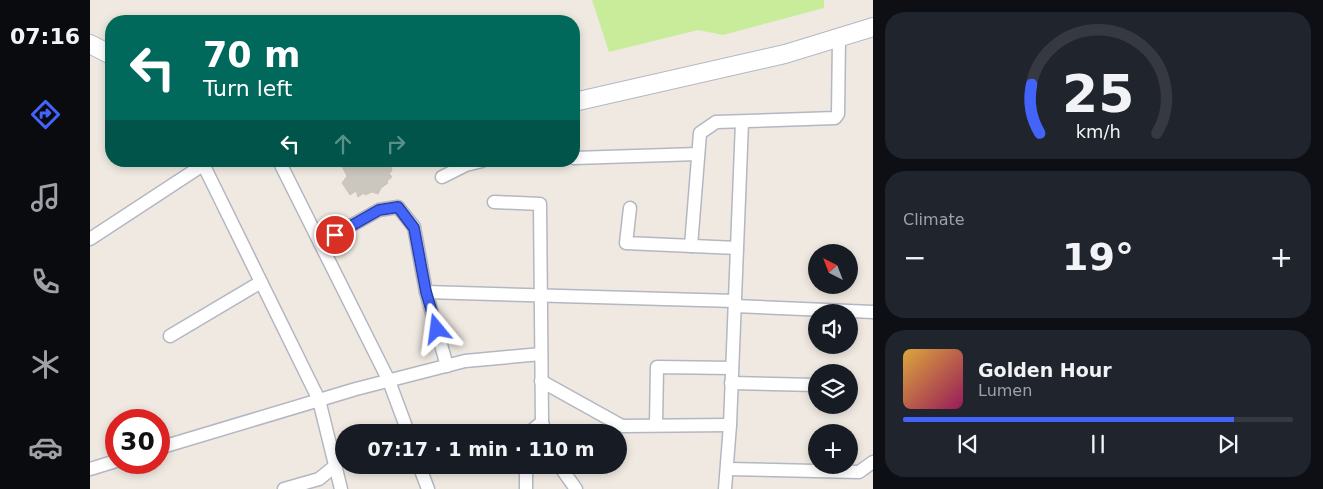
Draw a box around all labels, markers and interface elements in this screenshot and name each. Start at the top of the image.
text: 07:16 [10,24,80,49]
icon: left [120,35,185,100]
text: 70 m [203,35,300,75]
text: 25 [1062,64,1134,124]
text: Turn left [203,76,292,101]
icon: directions [28,97,63,132]
text: km/h [1075,121,1121,142]
icon: left [276,130,304,158]
icon: ahead [329,130,357,158]
icon: right [382,130,410,158]
icon: music [28,180,63,215]
text: Climate [903,210,965,229]
pin [314,214,356,256]
icon: arrive [321,221,349,249]
text: 19° [1062,235,1134,279]
text: − [903,241,926,274]
text: + [1270,241,1293,274]
north arrow [808,244,858,294]
map controls [808,244,858,474]
icon: phone [28,264,63,299]
position arrow [410,302,462,354]
button: sound [808,304,858,354]
icon: climate [28,347,63,382]
text: Golden Hour [978,359,1112,381]
button: layers [808,364,858,414]
text: Lumen [978,381,1032,400]
speed limit sign: 30 [105,409,170,474]
button: + [808,424,858,474]
icon: car [28,430,63,465]
icon: previous [954,430,982,458]
icon: pause [1084,430,1112,458]
icon: next [1214,430,1242,458]
text: 07:17 · 1 min · 110 m [367,438,595,460]

